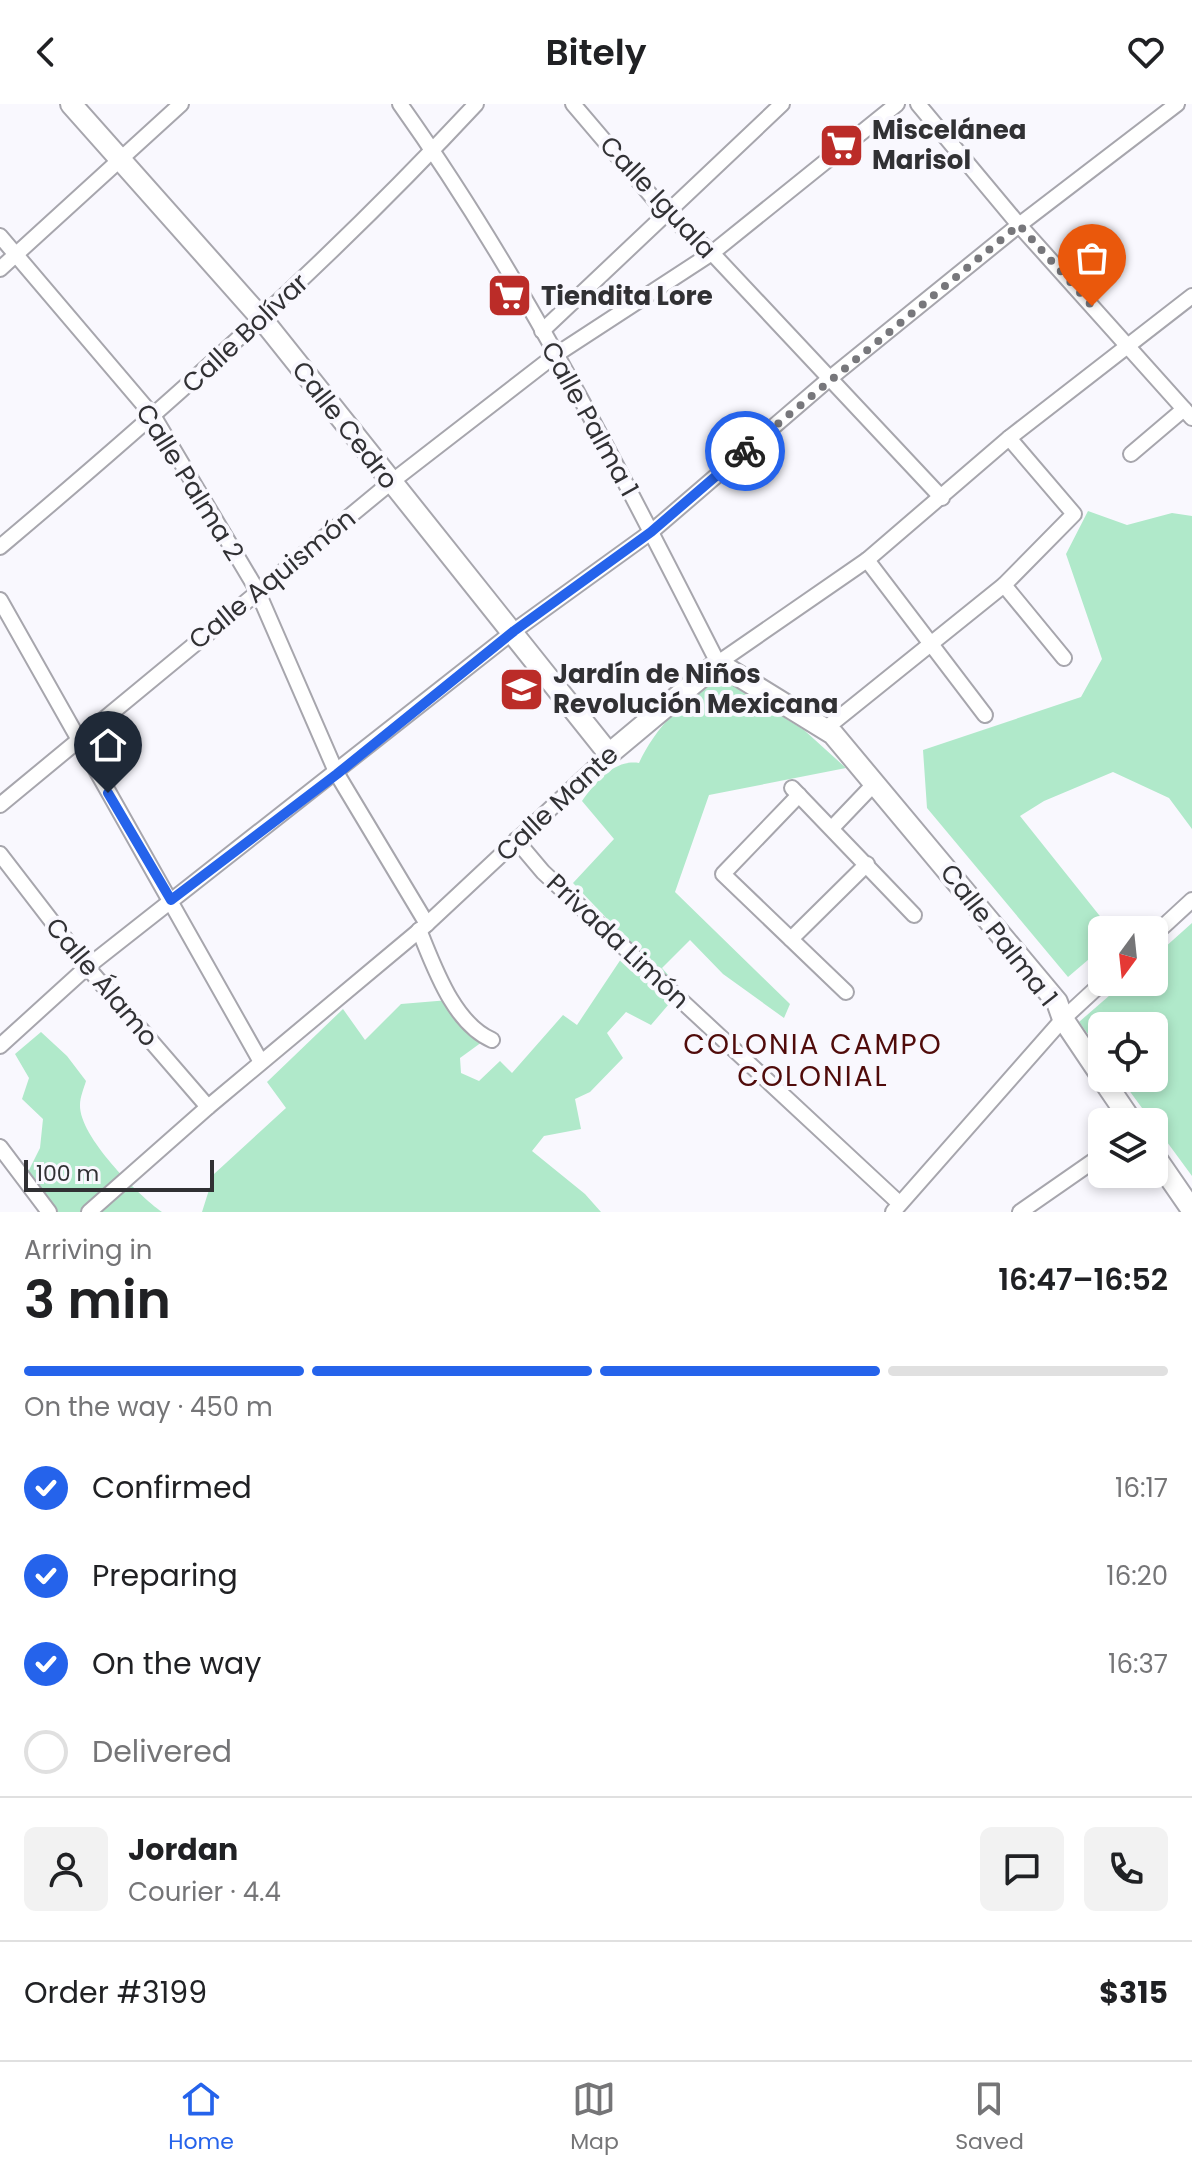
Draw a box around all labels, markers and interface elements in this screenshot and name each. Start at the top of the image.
text: Bitely [545,27,647,78]
icon: back [24,30,68,74]
icon: heart [1124,30,1168,74]
place label: Miscelánea Marisol [872,112,1026,178]
supermarket icon: Miscelánea Marisol [817,121,865,169]
street label: Calle Iguala [592,128,724,266]
pin [1058,224,1126,306]
icon: bag [1070,236,1114,280]
street label: Calle Bolívar [174,265,316,401]
supermarket icon: Tiendita Lore [486,272,534,320]
place label: Tiendita Lore [541,278,713,314]
street label: Calle Palma 1 [533,335,647,503]
street label: Calle Cedro [284,353,406,497]
street label: Calle Palma 2 [127,397,253,567]
courier [705,411,785,491]
icon: bike [723,429,767,473]
street label: Calle Aquismón [181,500,363,658]
place label: Jardín de Niños Revolución Mexicana [553,656,838,722]
school or university icon: Jardín de Niños Revolución Mexicana [498,665,546,713]
pin [74,711,142,793]
icon: home [86,723,130,767]
street label: Calle Mante [488,737,626,869]
street label: Calle Palma 1 [932,856,1066,1014]
street label: Privada Limón [539,865,697,1017]
street label: Calle Álamo [37,910,167,1054]
north arrow [1088,916,1168,996]
map controls [1088,916,1168,1188]
button: locate [1088,1012,1168,1092]
district label: COLONIA CAMPO COLONIAL [683,1025,943,1096]
button: layers [1088,1108,1168,1188]
scale bar [24,1156,214,1192]
text: 100 m [36,1158,99,1189]
text: Arriving in [24,1232,153,1268]
text: 16:47–16:52 [998,1258,1168,1301]
text: 3 min [24,1263,171,1336]
text: On the way · 450 m [24,1389,273,1425]
icon: check [24,1466,68,1510]
text: Confirmed [92,1466,252,1509]
text: 16:17 [1115,1470,1168,1506]
icon: check [24,1554,68,1598]
text: Preparing [92,1554,238,1597]
text: 16:20 [1106,1558,1168,1594]
icon: check [24,1642,68,1686]
text: On the way [92,1642,261,1685]
text: 16:37 [1108,1646,1168,1682]
text: Delivered [92,1730,232,1773]
button: person [24,1827,108,1911]
button: chat [980,1827,1064,1911]
button: phone [1084,1827,1168,1911]
text: Jordan [128,1828,238,1871]
text: Courier · 4.4 [128,1874,281,1910]
text: Order #3199 [24,1971,207,2014]
text: $315 [1099,1971,1168,2014]
tab: Home [168,2077,234,2158]
tab: Map [570,2077,619,2158]
tab: Saved [955,2077,1024,2158]

